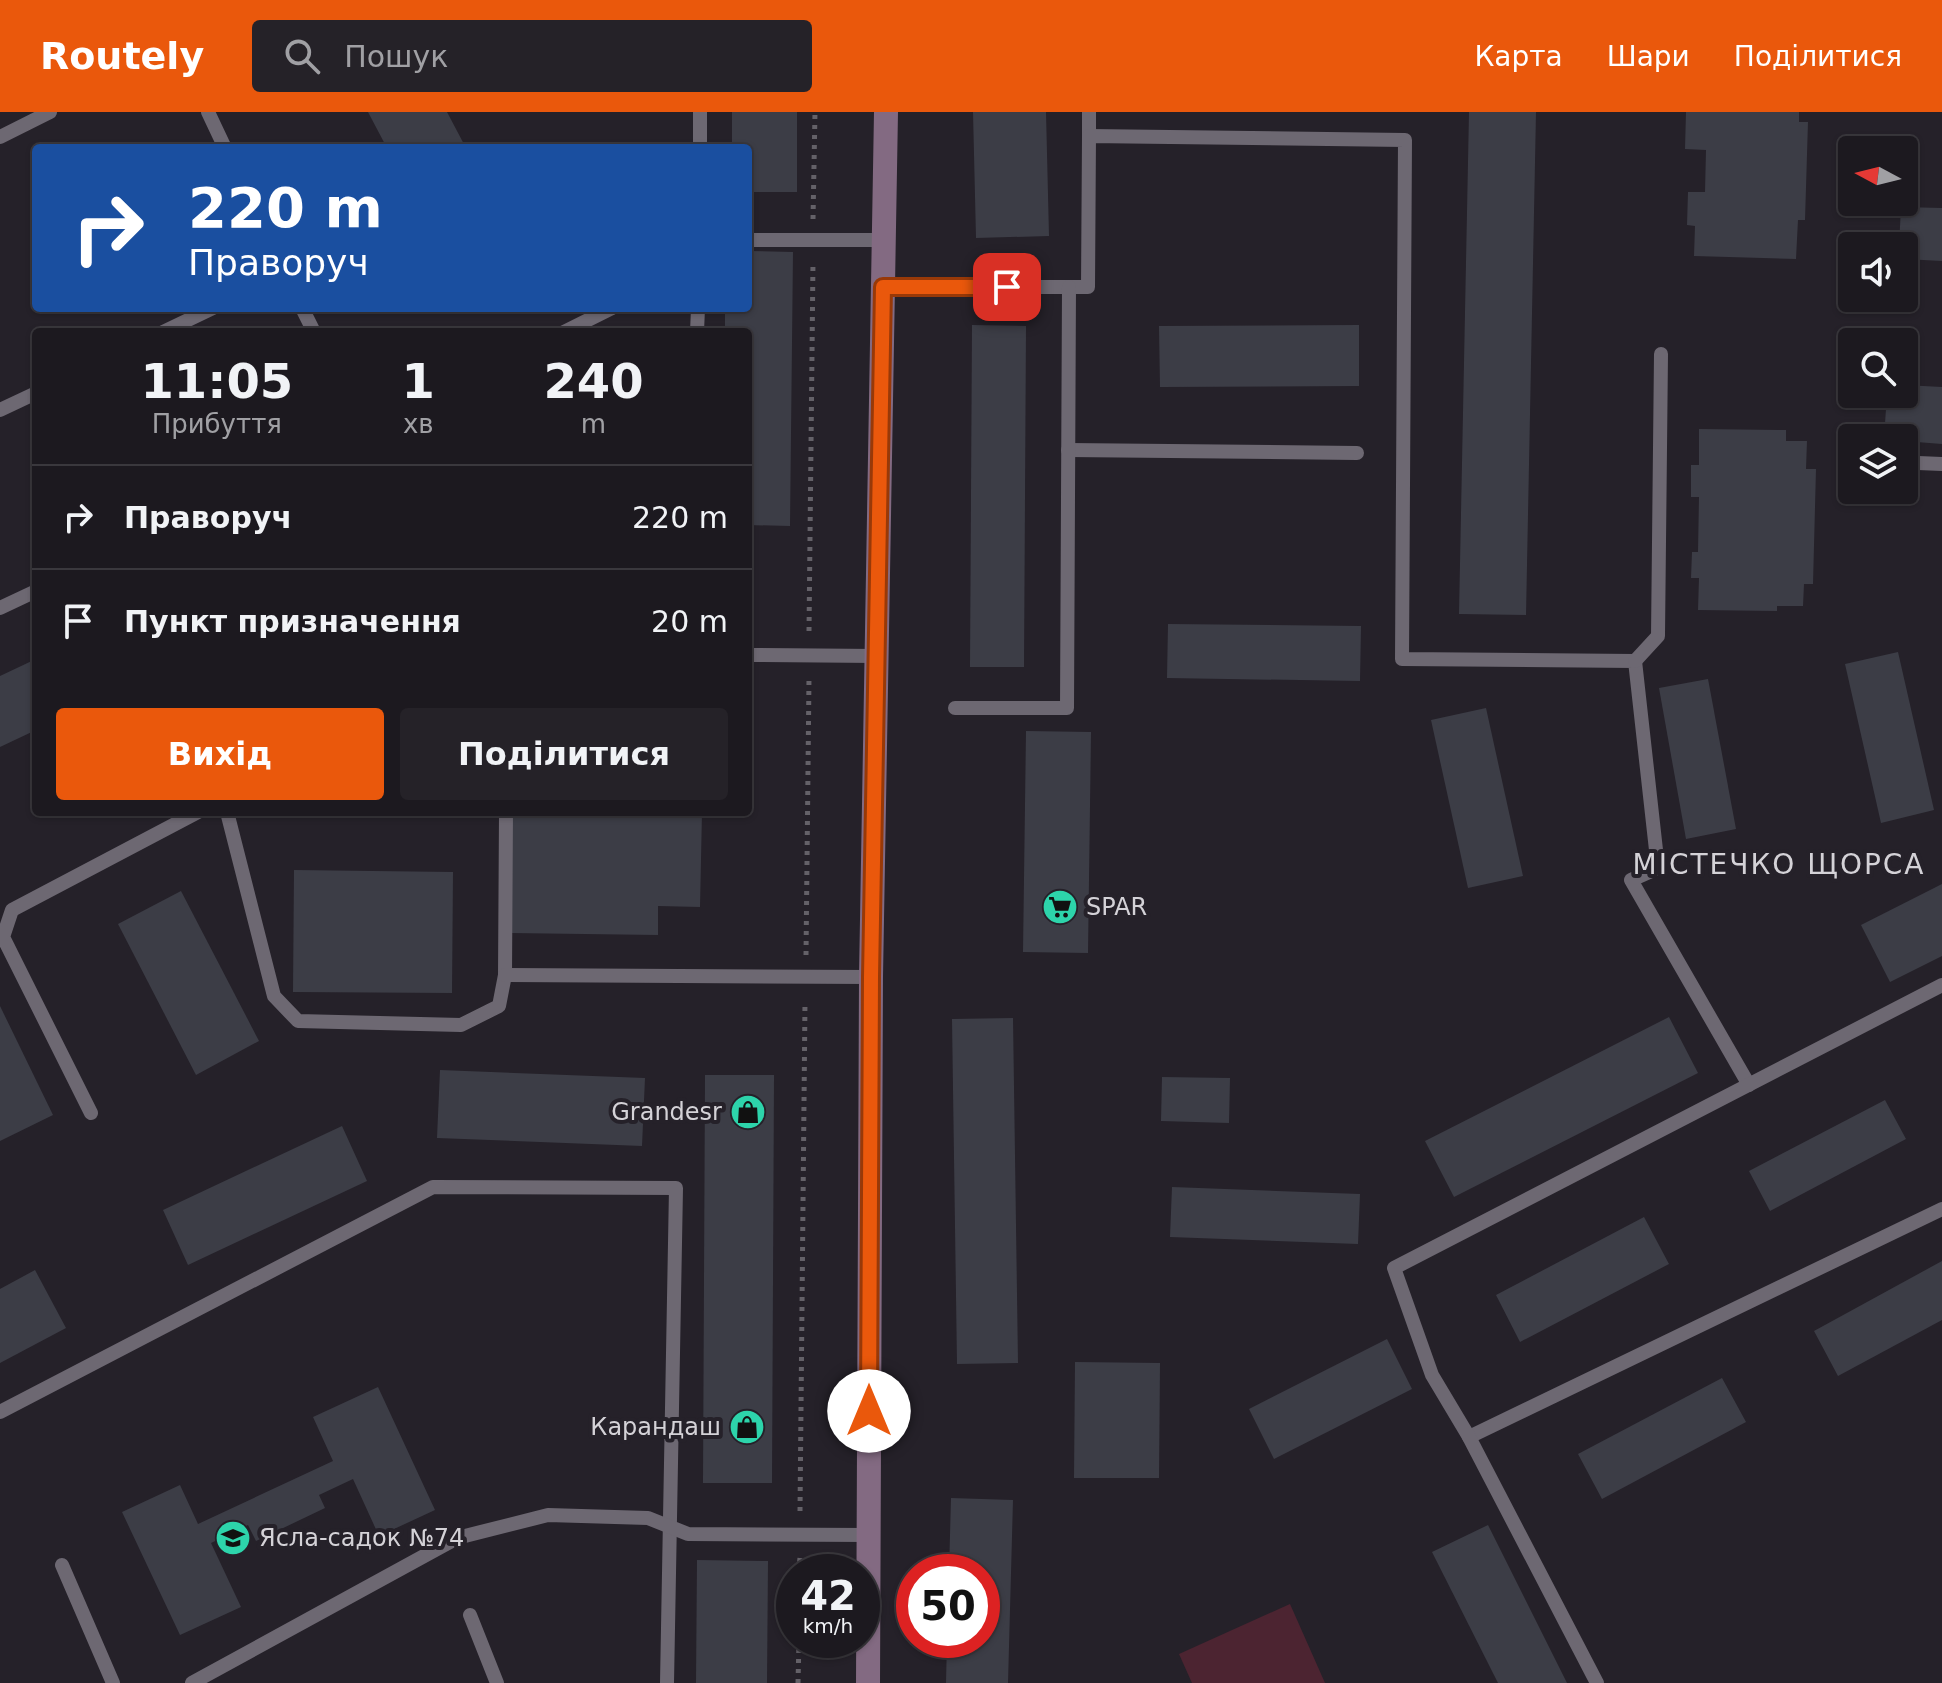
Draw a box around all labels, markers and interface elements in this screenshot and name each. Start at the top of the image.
search box [252,20,812,92]
text: Routely [40,34,204,78]
icon: search [280,34,324,78]
text: Пошук [344,39,448,74]
text: Карта [1474,40,1563,73]
text: Шари [1607,40,1690,73]
text: Поділитися [1734,40,1902,73]
north arrow [1838,136,1918,216]
map controls [1838,136,1918,504]
text: 220 m [188,175,383,240]
icon: right [56,176,160,280]
button: sound [1838,232,1918,312]
text: Праворуч [188,242,369,283]
pin [973,253,1041,321]
icon: arrive [985,265,1029,309]
button: search [1838,328,1918,408]
text: 11:05 [140,353,293,409]
text: 1 [402,353,435,409]
text: 240 [543,353,644,409]
text: Прибуття [152,409,282,439]
text: хв [403,409,434,439]
text: m [581,409,606,439]
button: layers [1838,424,1918,504]
icon: right [56,495,100,539]
text: Праворуч [124,500,292,535]
text: 220 m [632,500,728,535]
icon: arrive [56,599,100,643]
text: Пункт призначення [124,604,461,639]
text: 20 m [651,604,728,639]
button: Вихід [56,708,384,800]
button: Поділитися [400,708,728,800]
district label: МІСТЕЧКО ЩОРСА [1632,848,1926,881]
supermarket icon: SPAR [1041,888,1079,926]
place label: SPAR [1086,893,1147,921]
shop icon: Grandesr [729,1093,767,1131]
place label: Grandesr [611,1098,722,1126]
position arrow [827,1369,911,1453]
shop icon: Карандаш [728,1408,766,1446]
place label: Карандаш [590,1413,721,1441]
school or university icon: Ясла-садок №74 [214,1519,252,1557]
place label: Ясла-садок №74 [259,1524,464,1552]
speed limit sign: 50 [896,1554,1000,1658]
text: 42 [800,1573,856,1619]
text: km/h [803,1614,853,1638]

